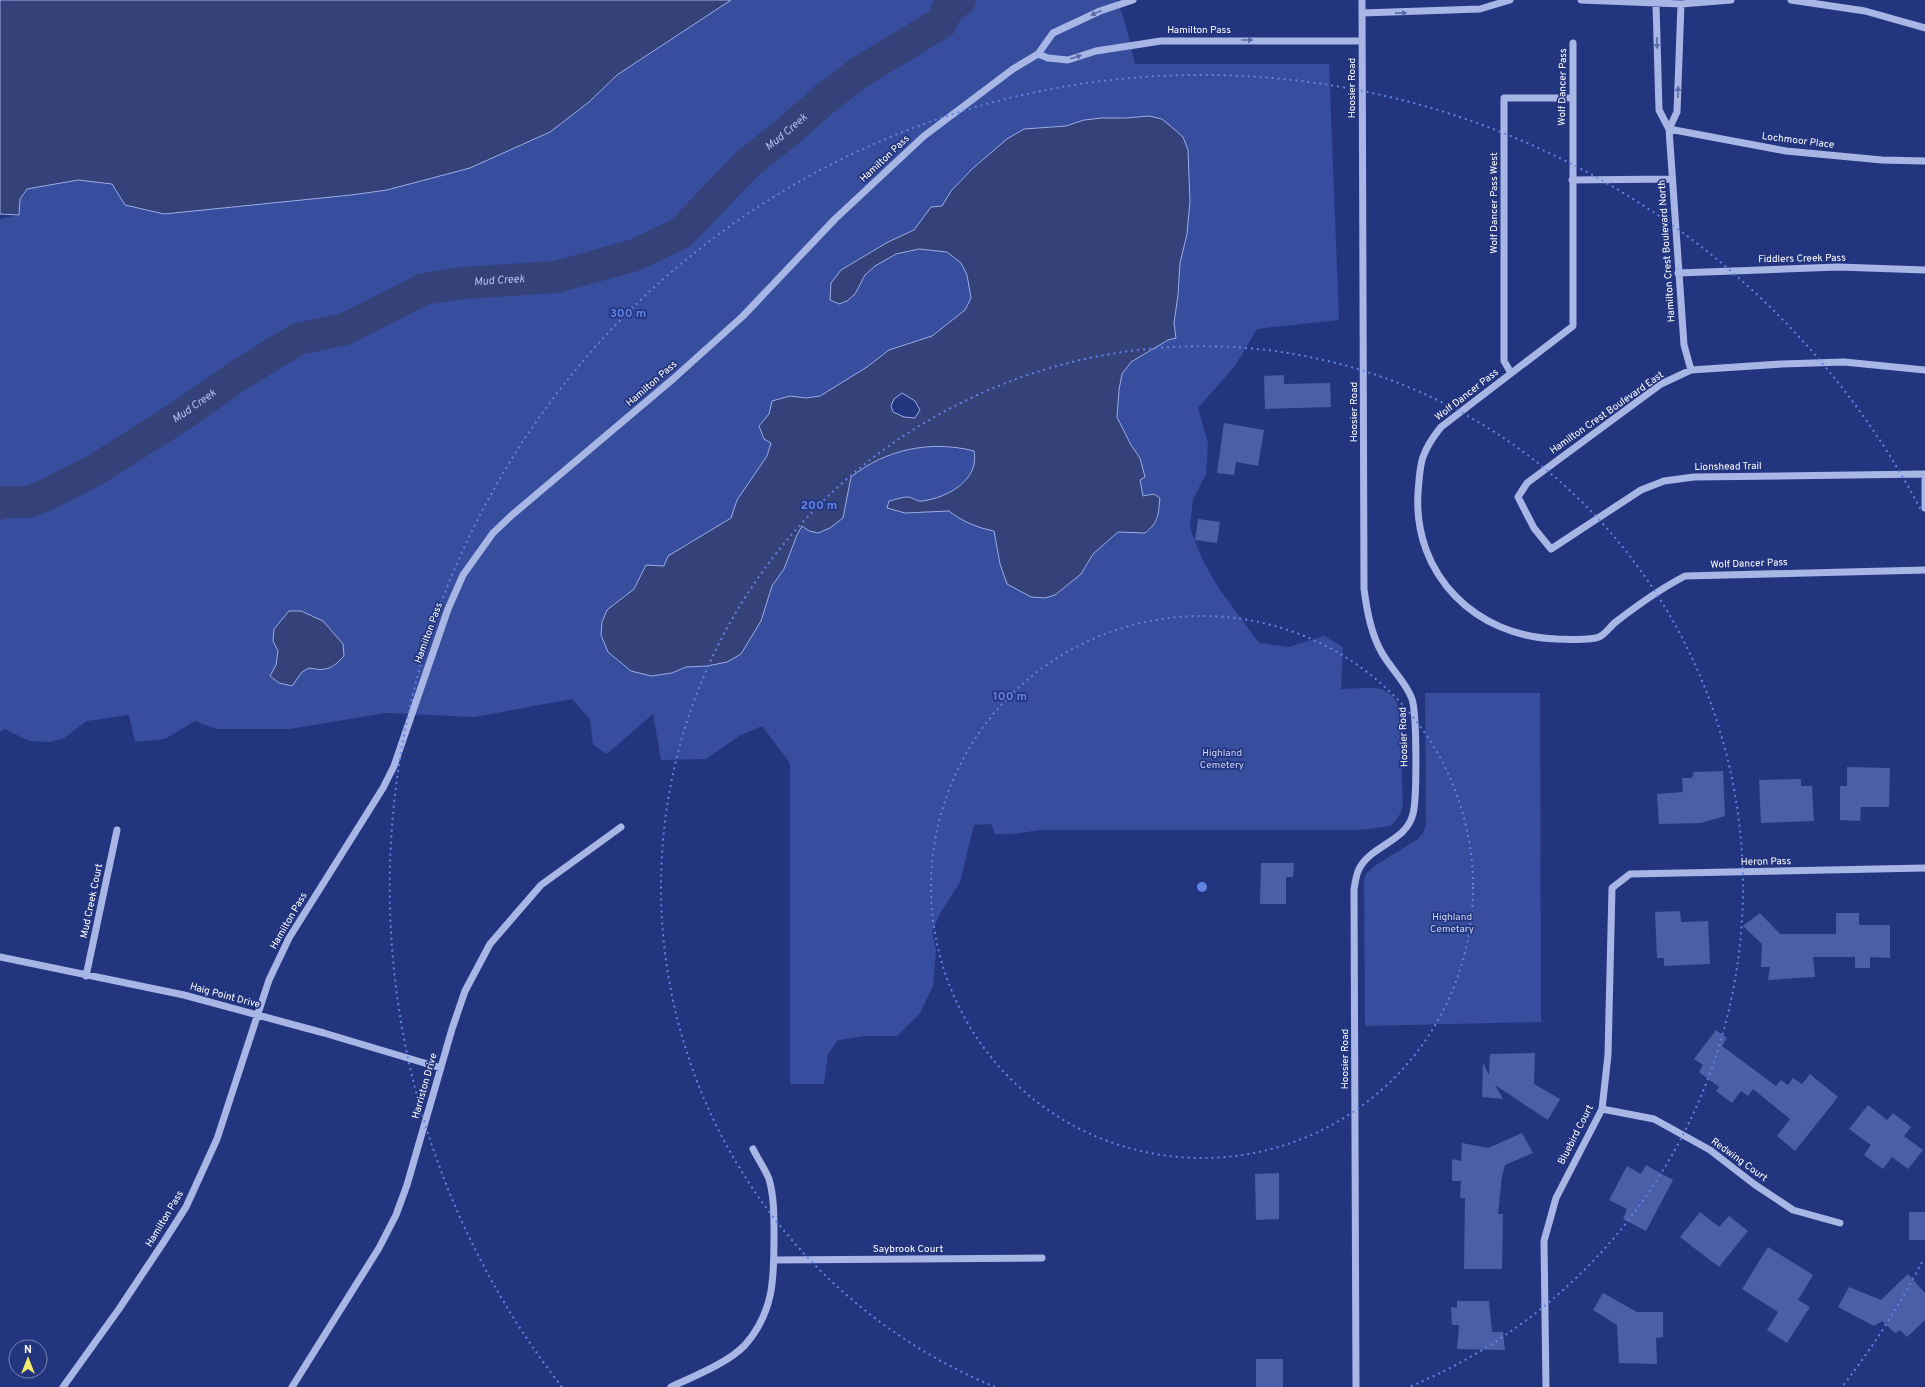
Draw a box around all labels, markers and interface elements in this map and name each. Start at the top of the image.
one-way arrow [1090,9,1102,16]
one-way arrow [1395,10,1408,16]
street label: Hamilton Pass [1167,24,1231,37]
one-way arrow [1241,37,1254,43]
one-way arrow [1654,37,1661,49]
street label: Wolf Dancer Pass [1556,48,1570,126]
one-way arrow [1071,54,1083,60]
street label: Hoosier Road [1346,58,1359,118]
one-way arrow [1675,85,1681,98]
water label: Mud Creek [762,110,811,154]
street label: Lochmoor Place [1761,130,1835,152]
street label: Hamilton Pass [857,132,913,185]
street label: Wolf Dancer Pass West [1488,152,1501,254]
street label: Hamilton Crest Boulevard North [1656,179,1678,323]
street label: Fiddlers Creek Pass [1758,252,1846,266]
water label: Mud Creek [473,272,525,289]
text: 300 m [610,306,646,322]
street label: Hamilton Pass [624,358,681,410]
street label: Wolf Dancer Pass [1432,366,1502,424]
street label: Hamilton Crest Boulevard East [1547,369,1667,457]
street label: Hoosier Road [1348,382,1361,442]
water label: Mud Creek [170,386,219,426]
street label: Lionshead Trail [1694,460,1762,474]
text: 200 m [801,498,837,514]
street label: Wolf Dancer Pass [1710,556,1788,572]
street label: Hamilton Pass [412,601,446,665]
text: 100 m [993,689,1027,705]
street label: Hoosier Road [1396,707,1412,767]
park label: Highland Cemetery [1200,747,1244,772]
street label: Heron Pass [1741,855,1792,869]
street label: Mud Creek Court [78,862,106,939]
centre of rings [1195,880,1209,894]
street label: Hamilton Pass [267,890,311,952]
park label: Highland Cemetary [1430,911,1474,936]
street label: Haig Point Drive [188,980,262,1012]
street label: Hoosier Road [1339,1029,1352,1089]
street label: Harriston Drive [409,1052,441,1120]
street label: Bluebird Court [1555,1103,1597,1167]
street label: Redwing Court [1708,1135,1770,1185]
street label: Hamilton Pass [143,1188,187,1250]
street label: Saybrook Court [873,1243,943,1256]
north arrow [8,1339,48,1379]
text: N [24,1343,32,1357]

